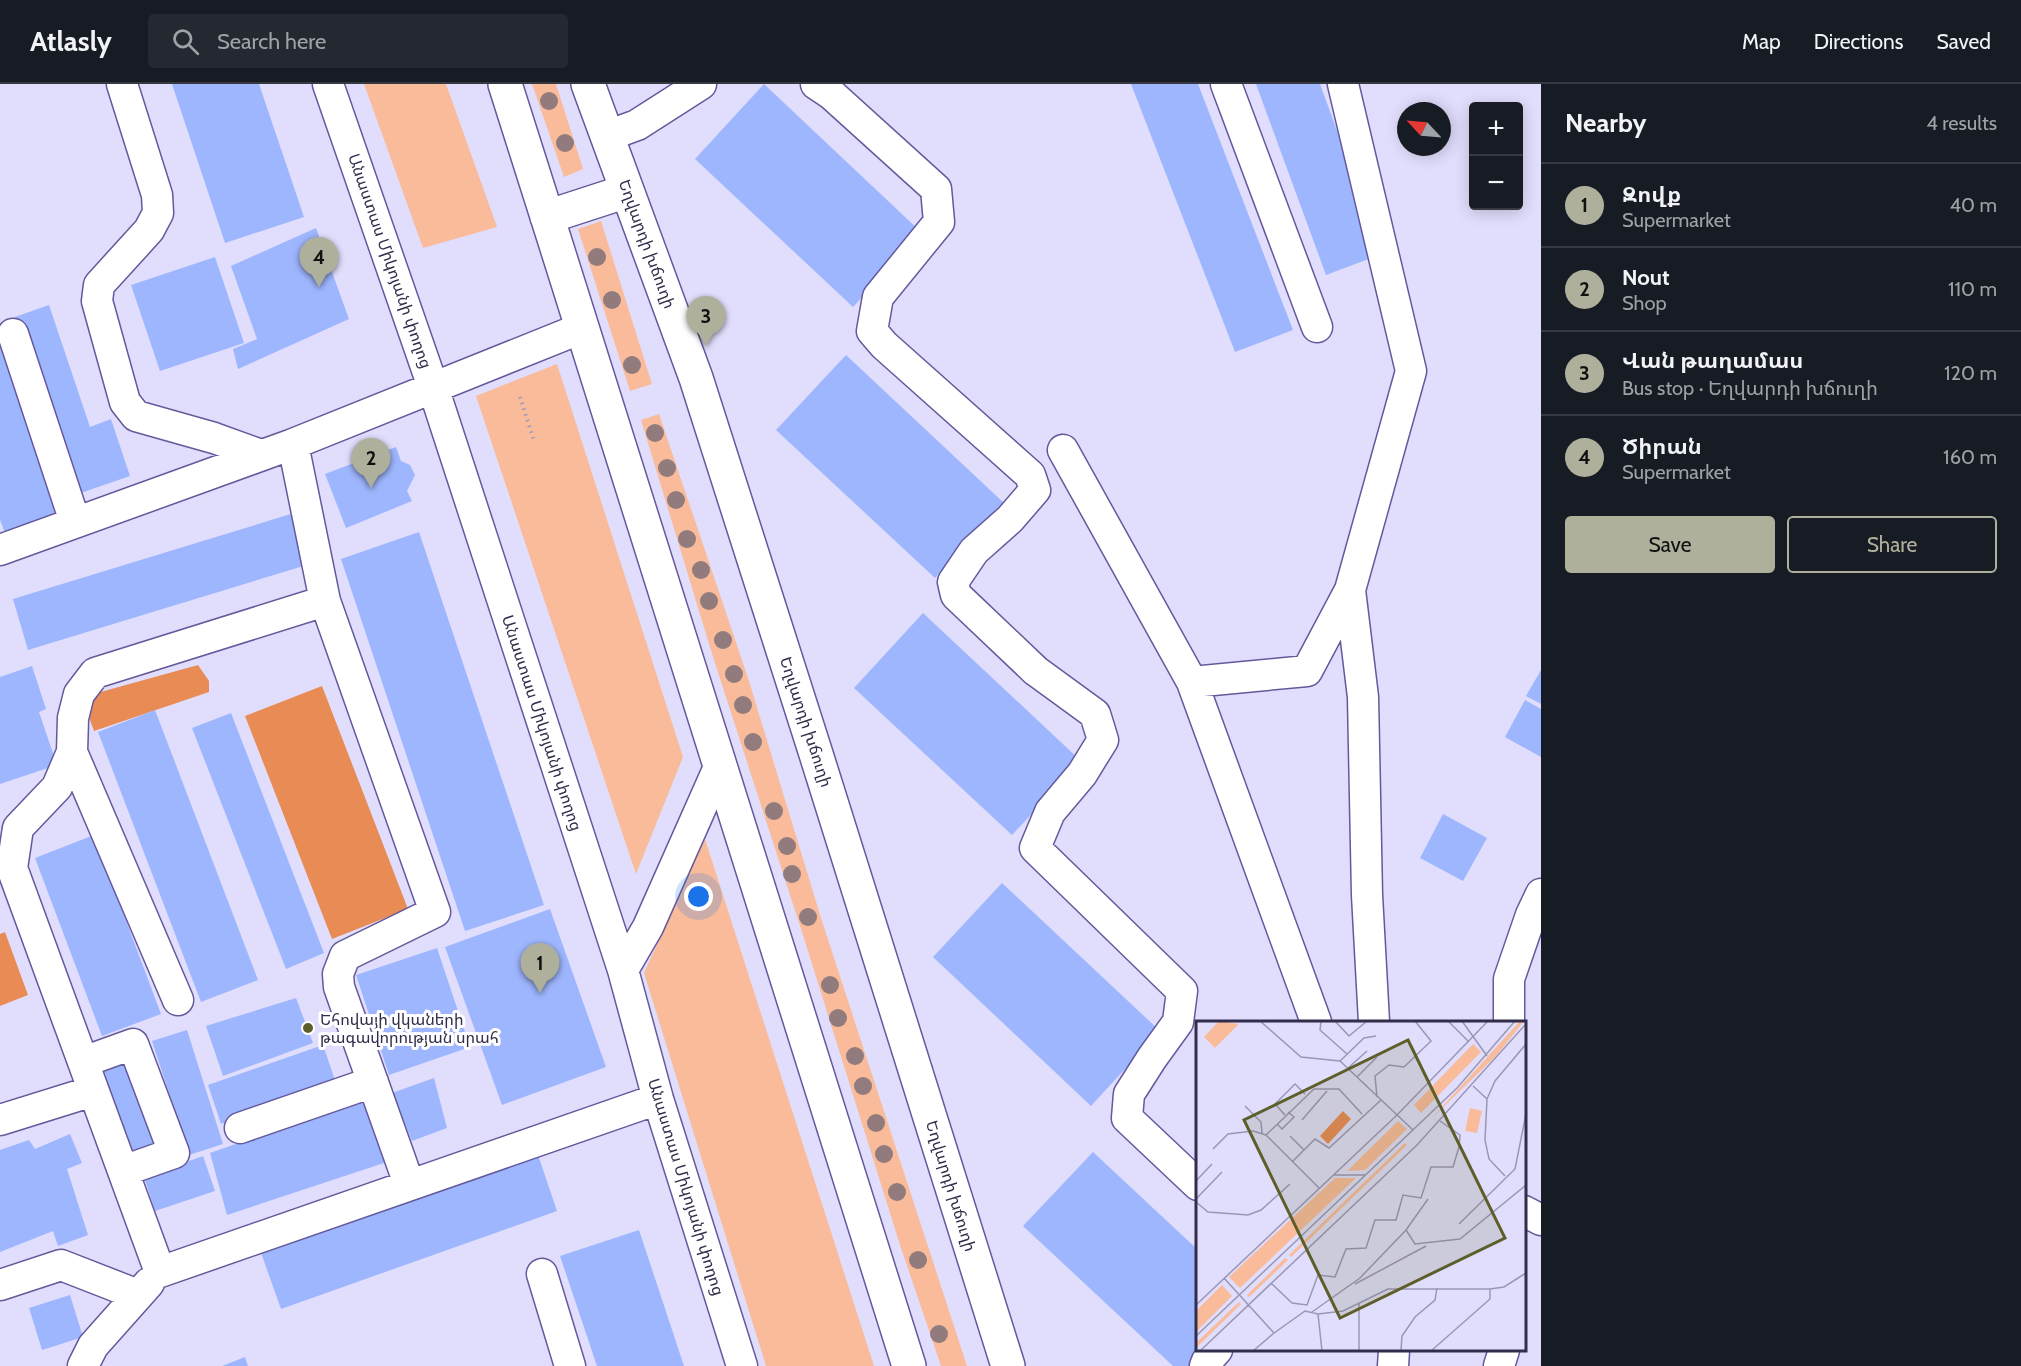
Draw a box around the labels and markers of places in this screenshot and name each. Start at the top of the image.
pin: 4 [300,238,338,287]
pin: 3 [686,296,726,346]
pin: 2 [352,438,391,488]
pin: 1 [520,944,560,993]
place label: Եհովայի վկաների թագավորության սրահ [320,1010,499,1047]
marker: Եհովայի վկաների թագավորության սրահ [301,1021,315,1035]

